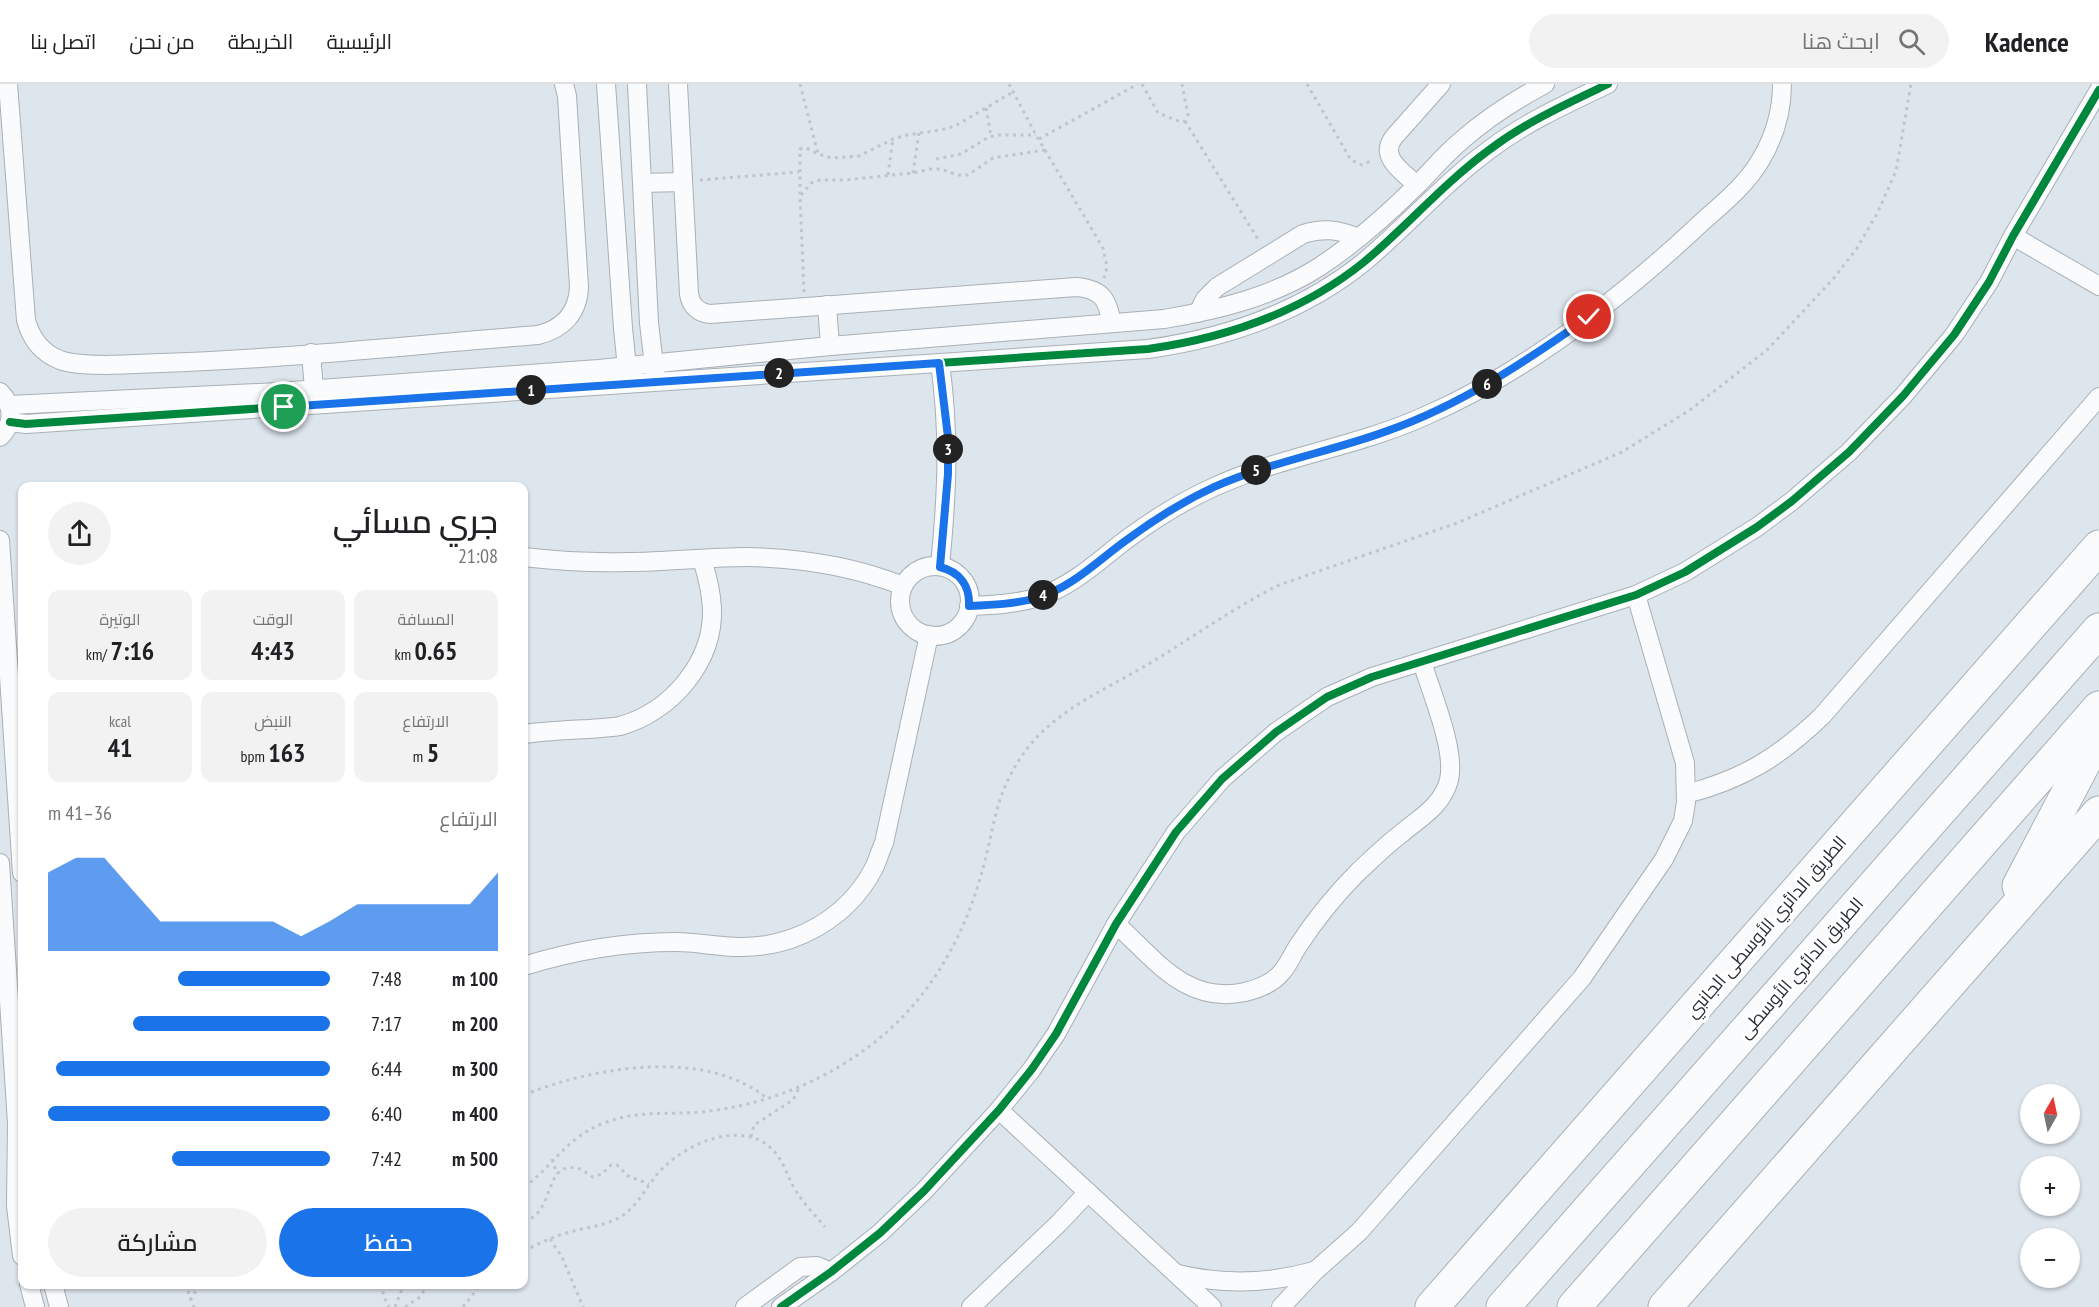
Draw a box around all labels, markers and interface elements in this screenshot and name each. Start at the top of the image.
search box [1529,14,1949,68]
text: Kadence [1985,23,2069,60]
icon: search [1895,25,1928,58]
text: ابحث هنا [1802,27,1880,55]
text: اتصل بنا [30,28,96,55]
text: من نحن [129,28,195,55]
text: الخريطة [228,28,293,55]
text: الرئيسية [326,28,392,55]
pin [1563,291,1614,342]
icon: check [1572,300,1605,333]
pin: 2 [764,358,794,388]
text: 2 [775,363,783,383]
pin: 6 [1472,369,1502,399]
text: 6 [1483,374,1491,394]
pin: 1 [516,375,546,405]
text: 1 [527,380,535,400]
pin [258,381,309,432]
icon: arrive [267,390,300,423]
pin: 3 [933,434,963,464]
text: 3 [944,439,952,459]
pin: 5 [1241,455,1271,485]
text: 5 [1252,460,1260,480]
text: جري مسائي [333,499,498,542]
button: share [48,502,111,565]
text: 21:08 [458,543,498,569]
pin: 4 [1028,580,1058,610]
text: 4 [1039,585,1047,605]
text: الوتيرة [99,609,141,629]
text: الوقت [253,609,293,629]
text: المسافة [398,609,454,629]
text: 7:16 [110,634,154,667]
text: 4:43 [251,634,295,667]
text: 0.65 [415,634,457,667]
text: /km [86,644,110,664]
text: km [395,644,415,664]
text: kcal [109,711,131,731]
text: النبض [254,711,292,731]
text: الارتفاع [403,711,449,731]
text: 41 [108,731,132,764]
text: 163 [268,736,306,769]
text: 5 [427,736,439,769]
text: bpm [240,746,268,766]
text: m [413,746,427,766]
text: 36–41 m [48,800,112,826]
text: الارتفاع [439,806,498,832]
street label: الطريق الدائري الأوسطى الجانبي [1681,831,1851,1023]
street label: الطريق الدائري الأوسطى [1734,893,1868,1043]
text: 7:48 [371,966,402,992]
text: 100 m [452,966,498,992]
text: 7:17 [371,1011,402,1037]
text: 200 m [452,1011,498,1037]
text: 6:44 [371,1056,402,1082]
text: 300 m [452,1056,498,1082]
north arrow [2020,1084,2080,1144]
map controls [2020,1084,2080,1288]
text: 6:40 [371,1101,402,1127]
text: 400 m [452,1101,498,1127]
text: 7:42 [371,1146,402,1172]
text: 500 m [452,1146,498,1172]
button: + [2020,1156,2080,1216]
button: مشاركة [48,1208,267,1277]
button: حفظ [279,1208,498,1277]
button: − [2020,1228,2080,1288]

